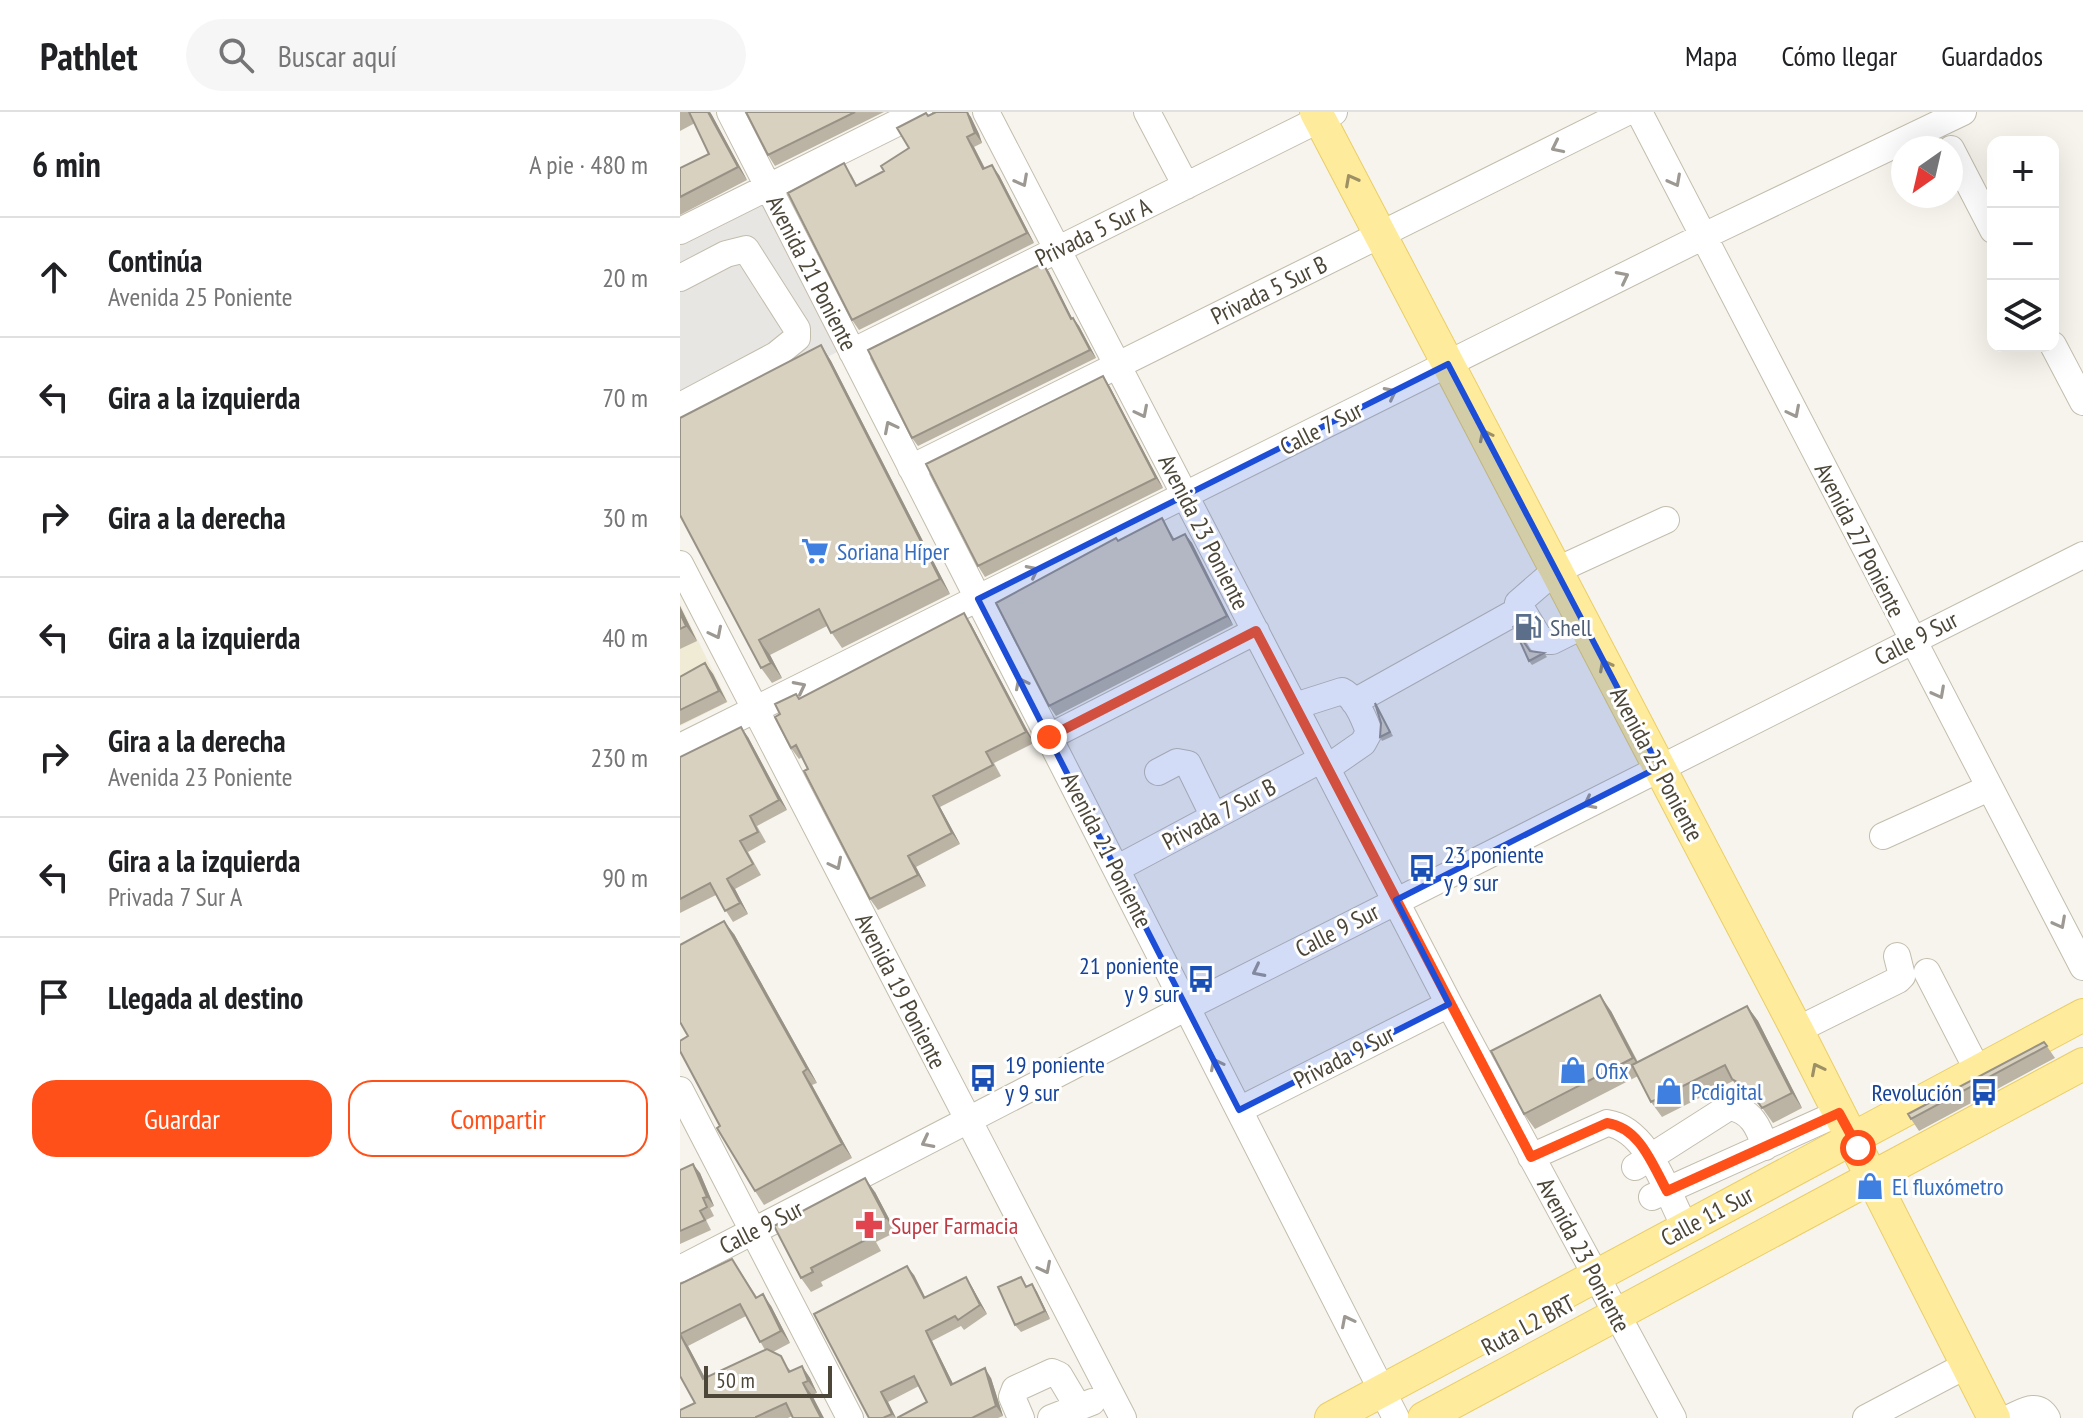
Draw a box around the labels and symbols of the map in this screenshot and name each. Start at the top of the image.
north arrow [1891,136,1963,208]
one-way arrow [1550,137,1565,152]
one-way arrow [1012,173,1027,188]
one-way arrow [1346,173,1361,188]
one-way arrow [1665,173,1680,188]
street label: Avenida 21 Poniente [760,190,864,356]
street label: Privada 5 Sur A [1030,190,1157,273]
street label: Privada 5 Sur B [1206,249,1332,331]
one-way arrow [1615,271,1630,286]
one-way arrow [1382,387,1397,403]
street label: Calle 7 Sur [1274,394,1368,462]
one-way arrow [1132,403,1147,418]
one-way arrow [1785,404,1800,419]
one-way arrow [885,420,900,435]
one-way arrow [1479,428,1494,443]
street label: Avenida 23 Poniente [1152,449,1256,615]
street label: Avenida 27 Poniente [1808,458,1912,622]
supermarket icon: Soriana Híper [800,536,830,566]
place label: Soriana Híper [837,536,950,567]
one-way arrow [1024,566,1039,581]
street label: Calle 9 Sur [1869,604,1963,672]
fuel station icon: Shell [1513,612,1543,642]
place label: Shell [1550,612,1592,643]
one-way arrow [706,624,721,639]
one-way arrow [1600,659,1615,674]
one-way arrow [1016,677,1031,692]
one-way arrow [791,682,806,697]
street label: Avenida 25 Poniente [1603,682,1711,846]
one-way arrow [1930,684,1945,699]
route end [1031,719,1067,755]
street label: Avenida 21 Poniente [1055,767,1159,933]
street label: Privada 7 Sur B [1157,771,1281,857]
one-way arrow [1583,793,1598,808]
place label: 23 poniente y 9 sur [1444,839,1544,898]
bus stop icon: 23 poniente y 9 sur [1407,853,1437,883]
one-way arrow [826,855,841,870]
street label: Calle 9 Sur [1290,896,1384,964]
street label: Avenida 19 Poniente [849,908,953,1074]
one-way arrow [2051,915,2066,930]
place label: 21 poniente y 9 sur [1079,950,1179,1009]
one-way arrow [1251,961,1266,976]
bus stop icon: 21 poniente y 9 sur [1186,964,1216,994]
street label: Privada 9 Sur [1288,1018,1400,1096]
place label: 19 poniente y 9 sur [1005,1049,1105,1108]
shop icon: Ofix [1558,1055,1588,1085]
place label: Ofix [1595,1055,1629,1086]
one-way arrow [1210,1058,1226,1073]
bus stop icon: 19 poniente y 9 sur [968,1063,998,1093]
one-way arrow [1811,1063,1826,1078]
shop icon: Pcdigital [1654,1076,1684,1106]
place label: Pcdigital [1691,1076,1763,1107]
place label: Revolución [1872,1077,1962,1108]
bus stop icon: Revolución [1969,1077,1999,1107]
route start [1840,1130,1876,1166]
one-way arrow [921,1132,936,1148]
shop icon: El fluxómetro [1855,1171,1885,1201]
place label: El fluxómetro [1892,1171,2004,1202]
street label: Avenida 23 Poniente [1530,1173,1638,1337]
street label: Calle 11 Sur [1655,1179,1759,1253]
street label: Calle 9 Sur [714,1193,808,1261]
pharmacy icon: Super Farmacia [854,1210,884,1240]
place label: Super Farmacia [891,1210,1018,1241]
one-way arrow [1036,1260,1051,1275]
street label: Ruta L2 BRT [1476,1287,1580,1363]
one-way arrow [1341,1314,1356,1329]
scale bar [704,1362,832,1398]

